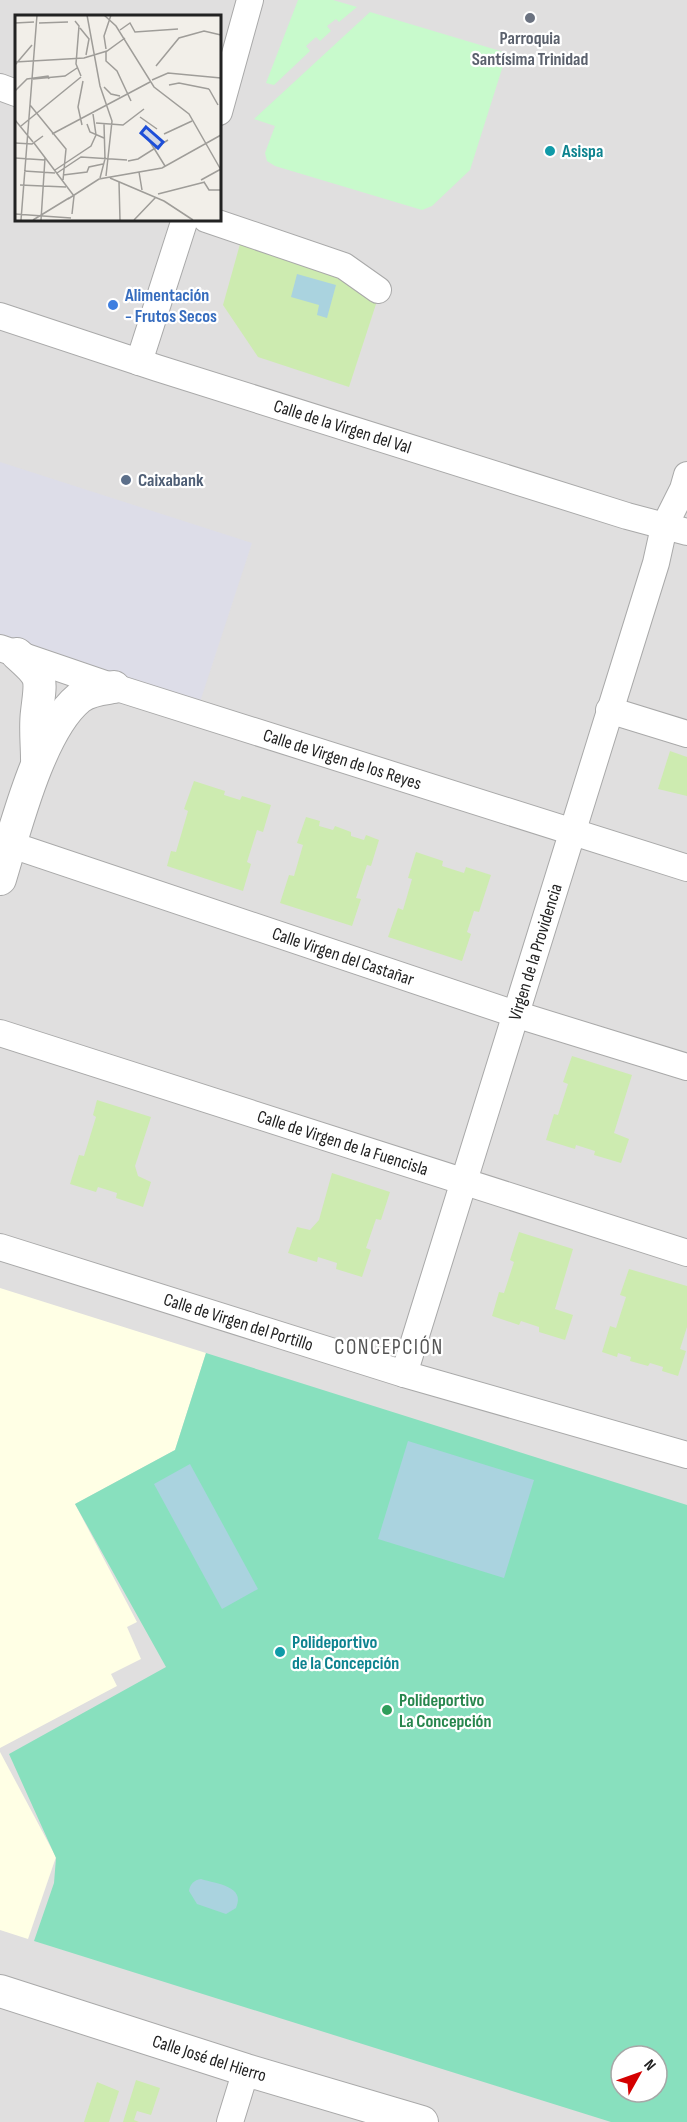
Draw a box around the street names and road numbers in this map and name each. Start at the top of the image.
street label: Calle de la Virgen del Val [271,395,414,458]
street label: Calle de Virgen de los Reyes [261,724,424,794]
street label: Virgen de la Providencia [504,881,566,1023]
street label: Calle Virgen del Castañar [269,923,417,990]
street label: Calle de Virgen de la Fuencisla [255,1106,431,1180]
street label: Calle de Virgen del Portillo [161,1289,316,1355]
street label: Calle José del Hierro [150,2030,269,2086]

